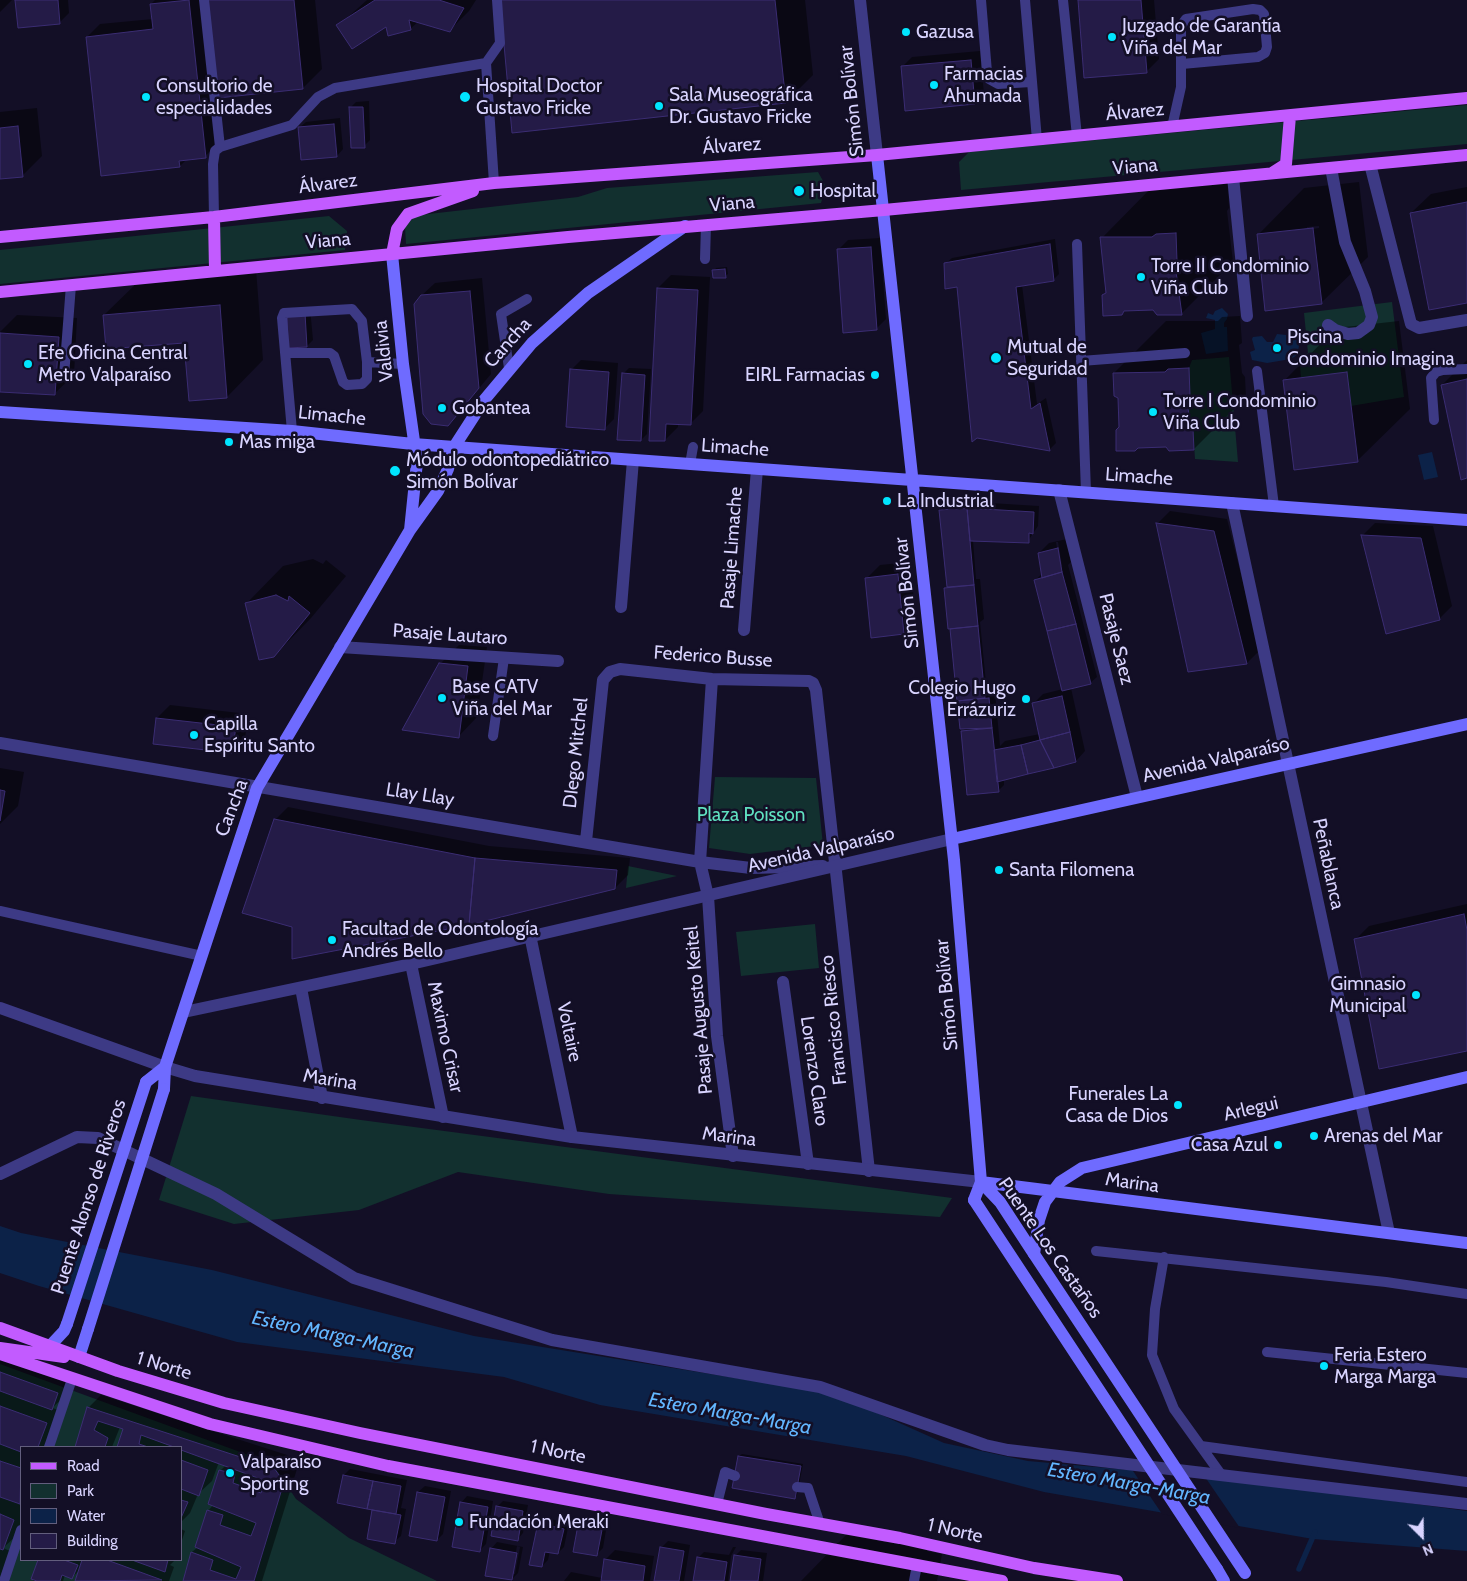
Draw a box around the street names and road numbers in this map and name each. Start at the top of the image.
street label: Simón Bolívar [835,44,869,158]
street label: Álvarez [1105,98,1165,126]
street label: Álvarez [702,133,762,159]
street label: Viana [1111,154,1159,180]
street label: Álvarez [297,169,359,199]
street label: Viana [708,191,756,217]
street label: Viana [304,228,352,254]
street label: Cancha [480,313,536,373]
street label: Valdivia [369,319,399,383]
street label: Limache [297,401,367,431]
street label: Limache [700,434,770,462]
street label: Limache [1104,463,1174,491]
street label: Pasaje Limache [716,486,748,610]
street label: Simón Bolívar [890,536,924,650]
street label: Pasaje Saez [1094,591,1138,687]
street label: Pasaje Lautaro [392,620,508,650]
street label: Federico Busse [653,641,773,673]
street label: DIego Mitchel [559,697,593,809]
street label: Avenida Valparaíso [1140,732,1292,788]
street label: Cancha [211,776,253,840]
street label: Llay Llay [384,778,456,812]
street label: Peñablanca [1307,816,1349,912]
street label: Avenida Valparaíso [745,822,897,878]
street label: Pasaje Augusto Keitel [680,925,718,1095]
street label: Simón Bolívar [931,938,963,1052]
street label: Francisco Riesco [816,954,852,1086]
street label: Maximo Crisar [422,979,468,1095]
street label: Voltaire [552,1000,586,1064]
street label: Lorenzo Claro [795,1015,833,1127]
street label: Marina [301,1065,359,1095]
street label: Arlegui [1222,1092,1280,1126]
street label: Puente Alonso de Riveros [47,1097,131,1297]
street label: Marina [701,1122,757,1152]
street label: Marina [1104,1168,1160,1198]
street label: Puente Los Castaños [993,1173,1107,1323]
street label: 1 Norte [134,1347,194,1385]
street label: 1 Norte [528,1435,588,1469]
street label: 1 Norte [925,1514,985,1548]

